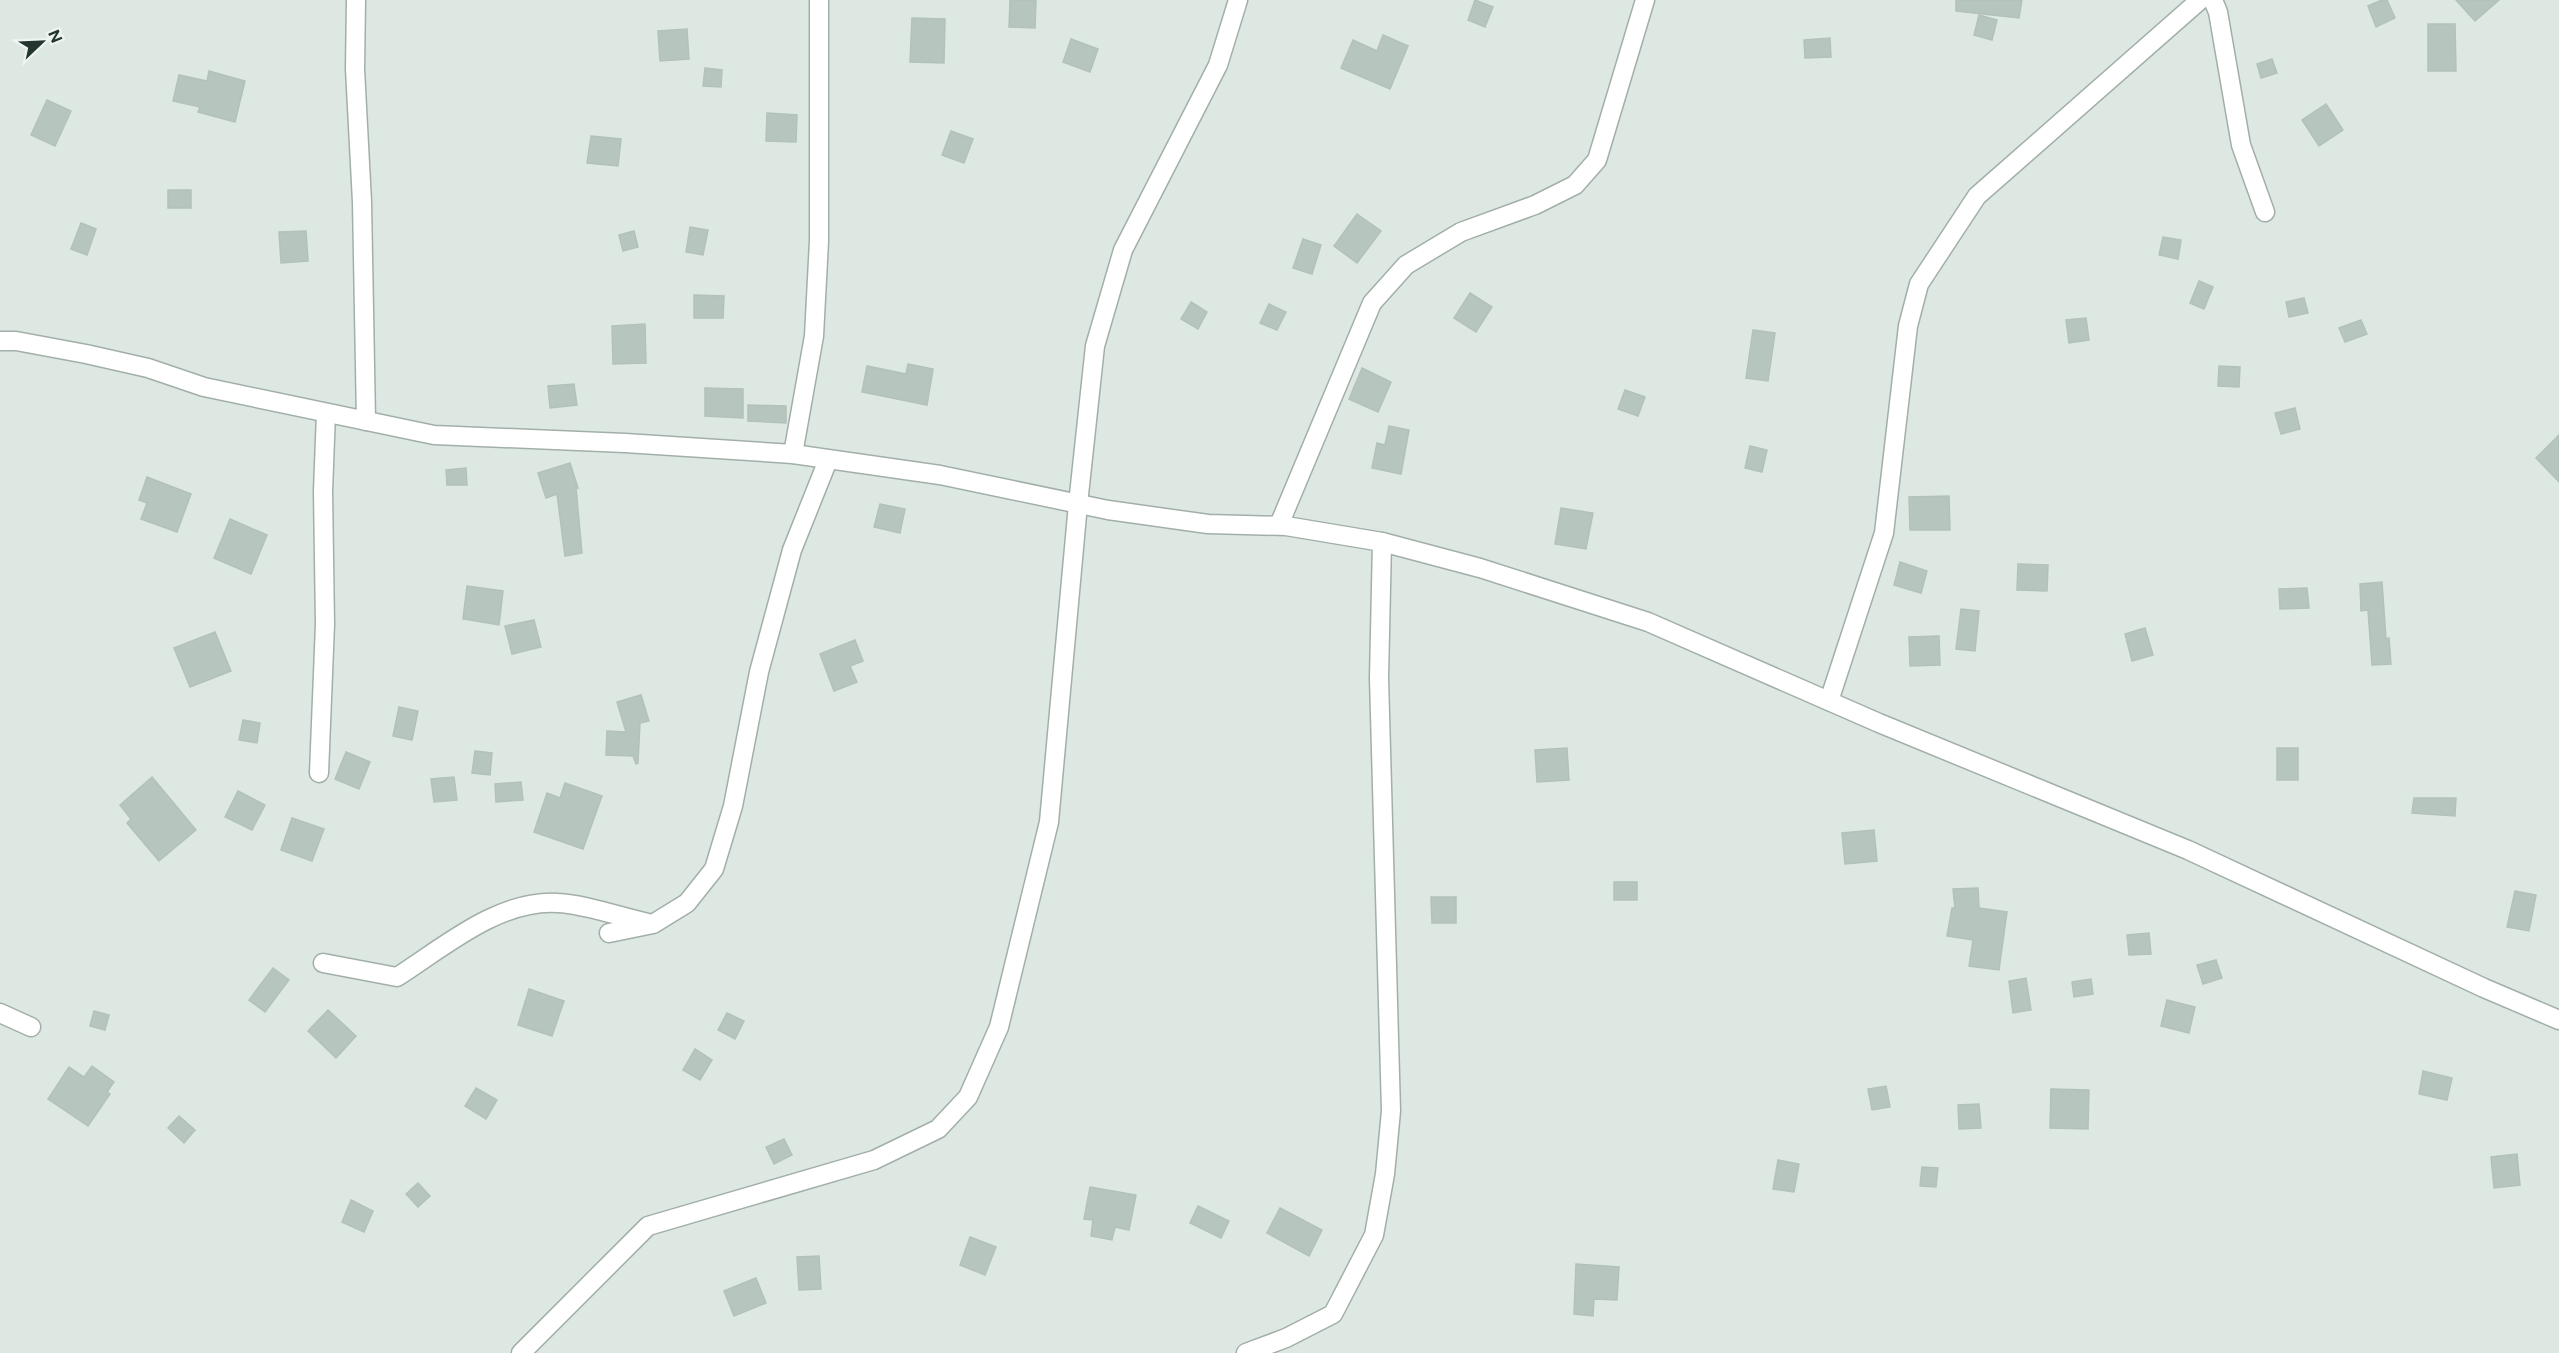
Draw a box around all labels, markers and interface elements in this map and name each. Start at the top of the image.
north arrow [12,12,72,72]
text: N [44,27,67,46]

